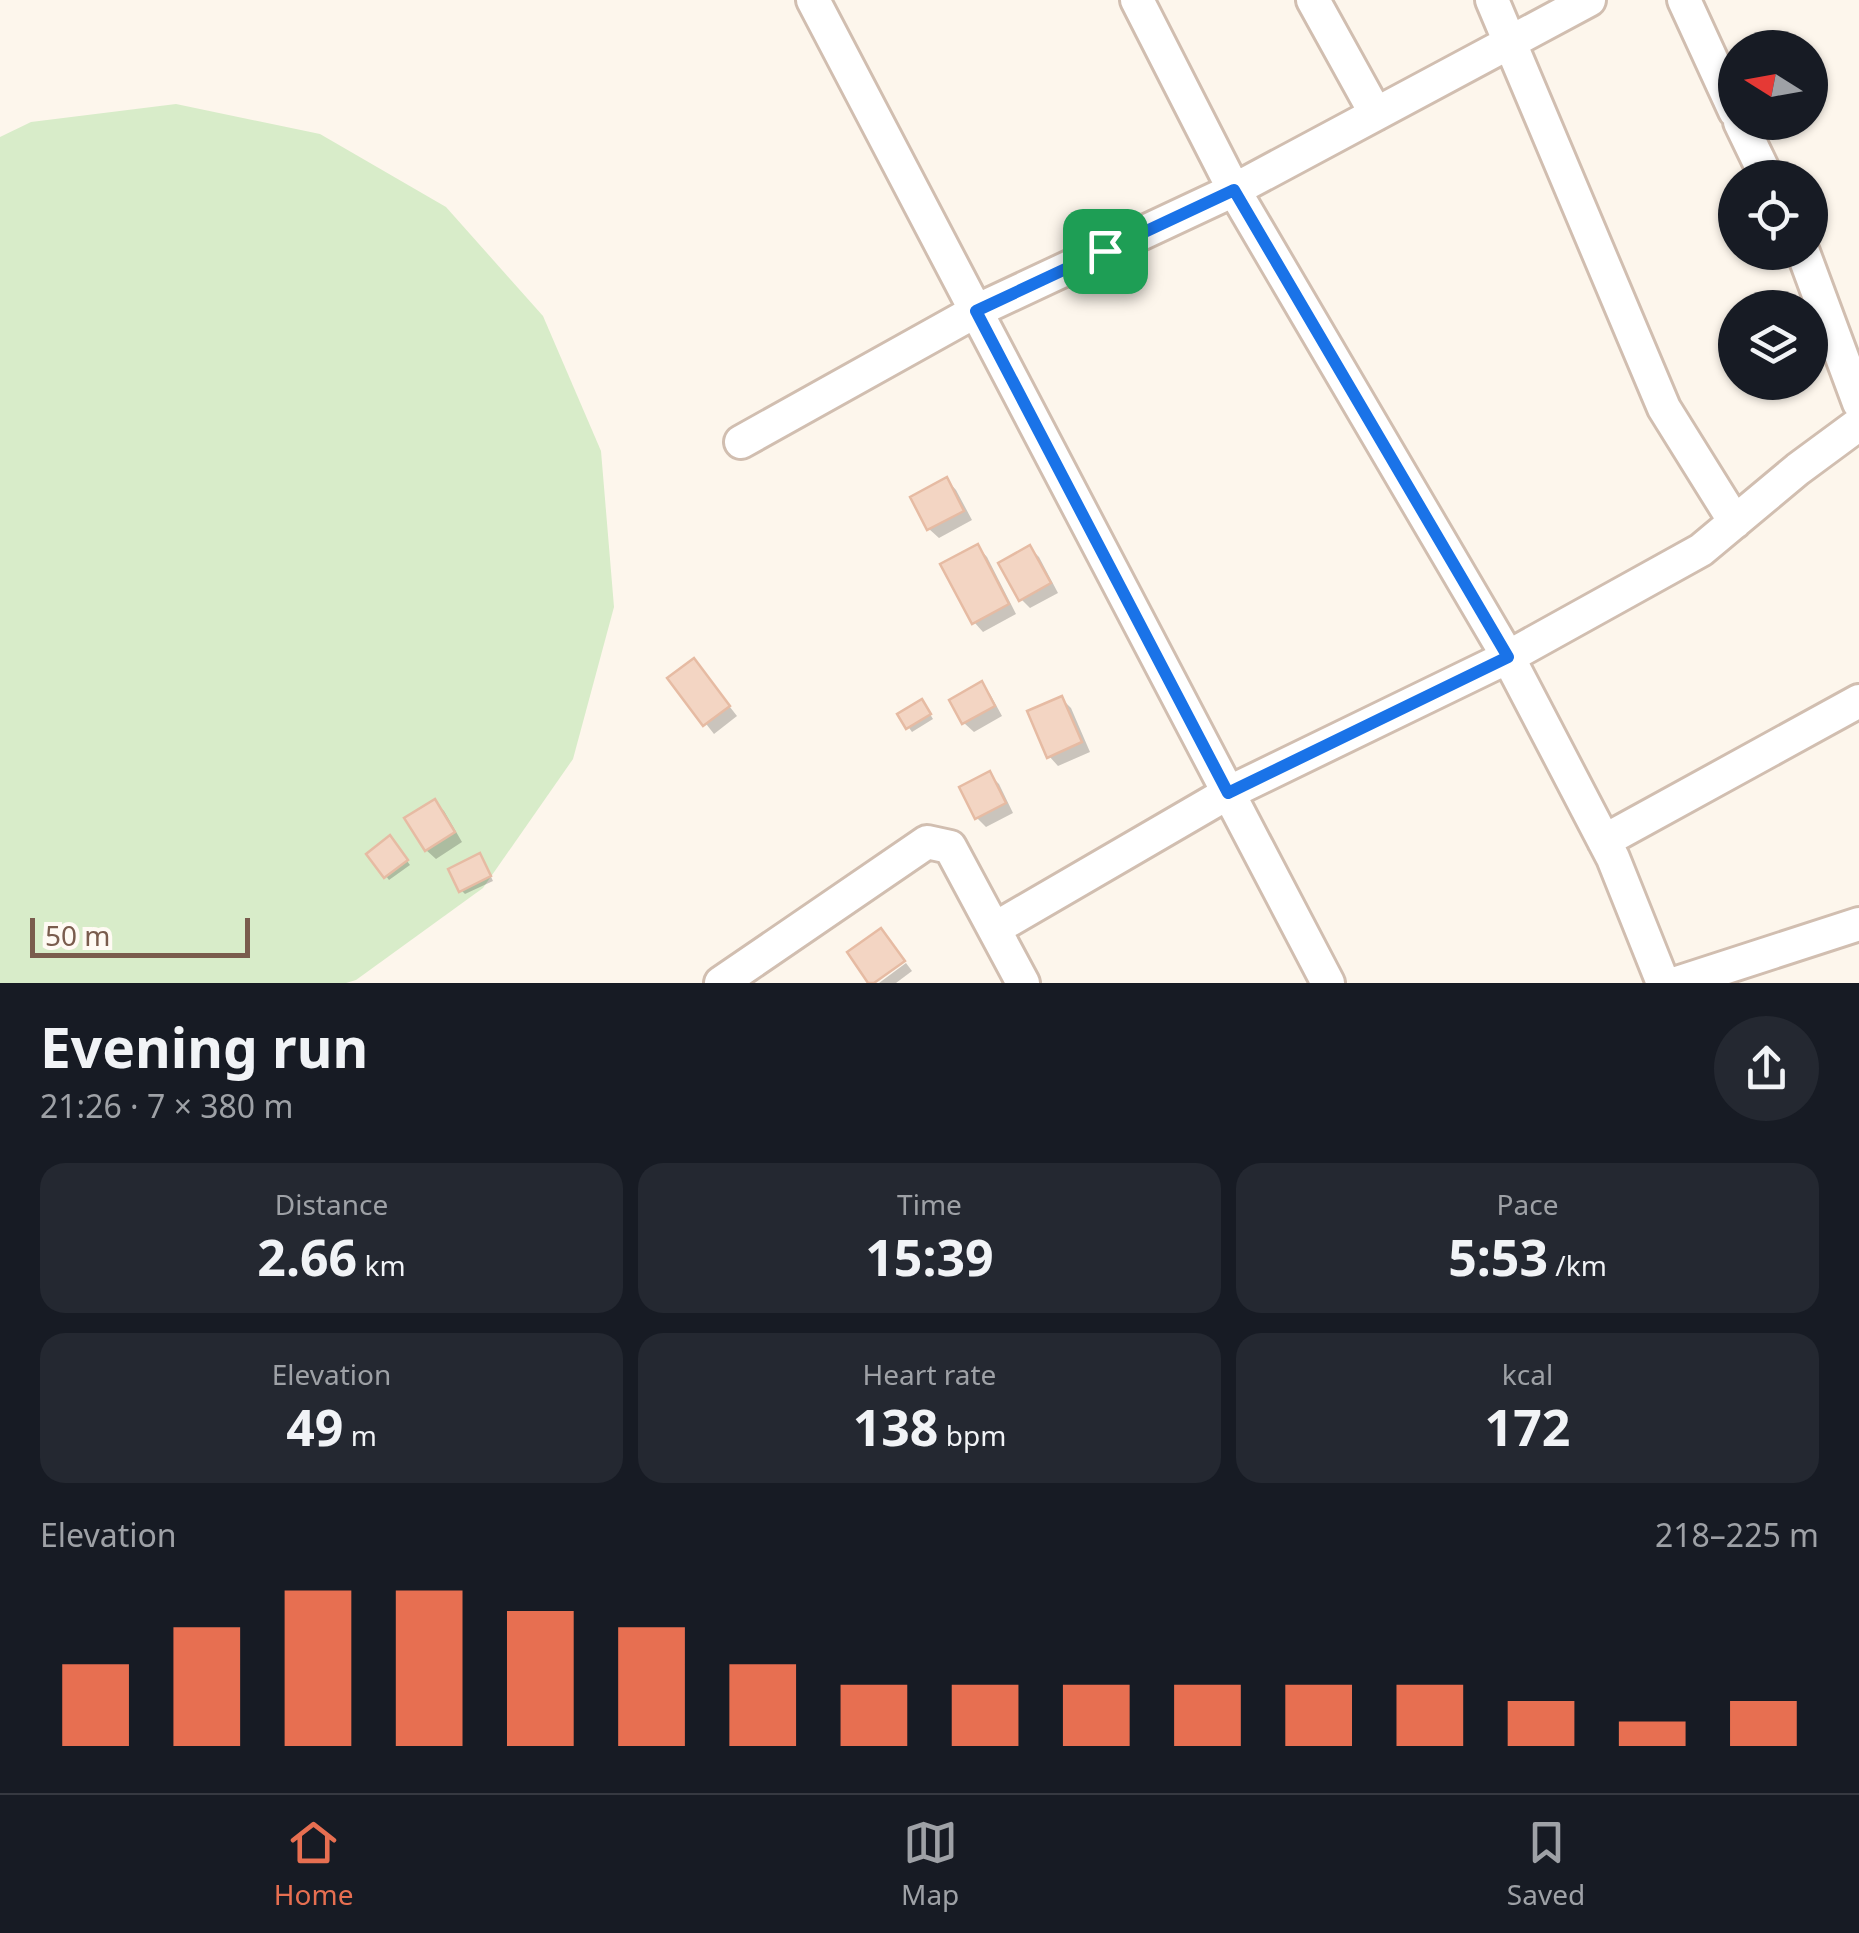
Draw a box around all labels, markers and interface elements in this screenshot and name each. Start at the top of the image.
north arrow [1718,30,1828,140]
map controls [1718,30,1828,400]
button: locate [1718,160,1828,270]
pin [1063,209,1148,294]
icon: arrive [1078,224,1133,279]
button: layers [1718,290,1828,400]
scale bar [30,913,250,958]
text: 50 m [45,916,111,954]
text: Evening run [40,1009,368,1084]
button: share [1714,1016,1819,1121]
text: 21:26 · 7 × 380 m [40,1084,293,1127]
text: Distance [275,1185,388,1223]
text: Time [897,1185,962,1223]
text: Pace [1497,1185,1558,1223]
text: 2.66 [257,1223,357,1291]
text: 15:39 [865,1223,994,1291]
text: 5:53 [1448,1223,1548,1291]
text: km [357,1246,406,1284]
text: /km [1548,1246,1607,1284]
text: Elevation [272,1355,391,1393]
text: Heart rate [863,1355,996,1393]
text: kcal [1502,1355,1553,1393]
text: 49 [286,1393,343,1461]
text: 138 [853,1393,938,1461]
text: 172 [1485,1393,1570,1461]
text: m [343,1416,377,1454]
text: bpm [938,1416,1006,1454]
text: Elevation [40,1513,177,1556]
text: 218–225 m [1655,1513,1819,1556]
tab: Home [274,1815,353,1913]
tab: Map [901,1815,959,1913]
tab: Saved [1507,1815,1585,1913]

